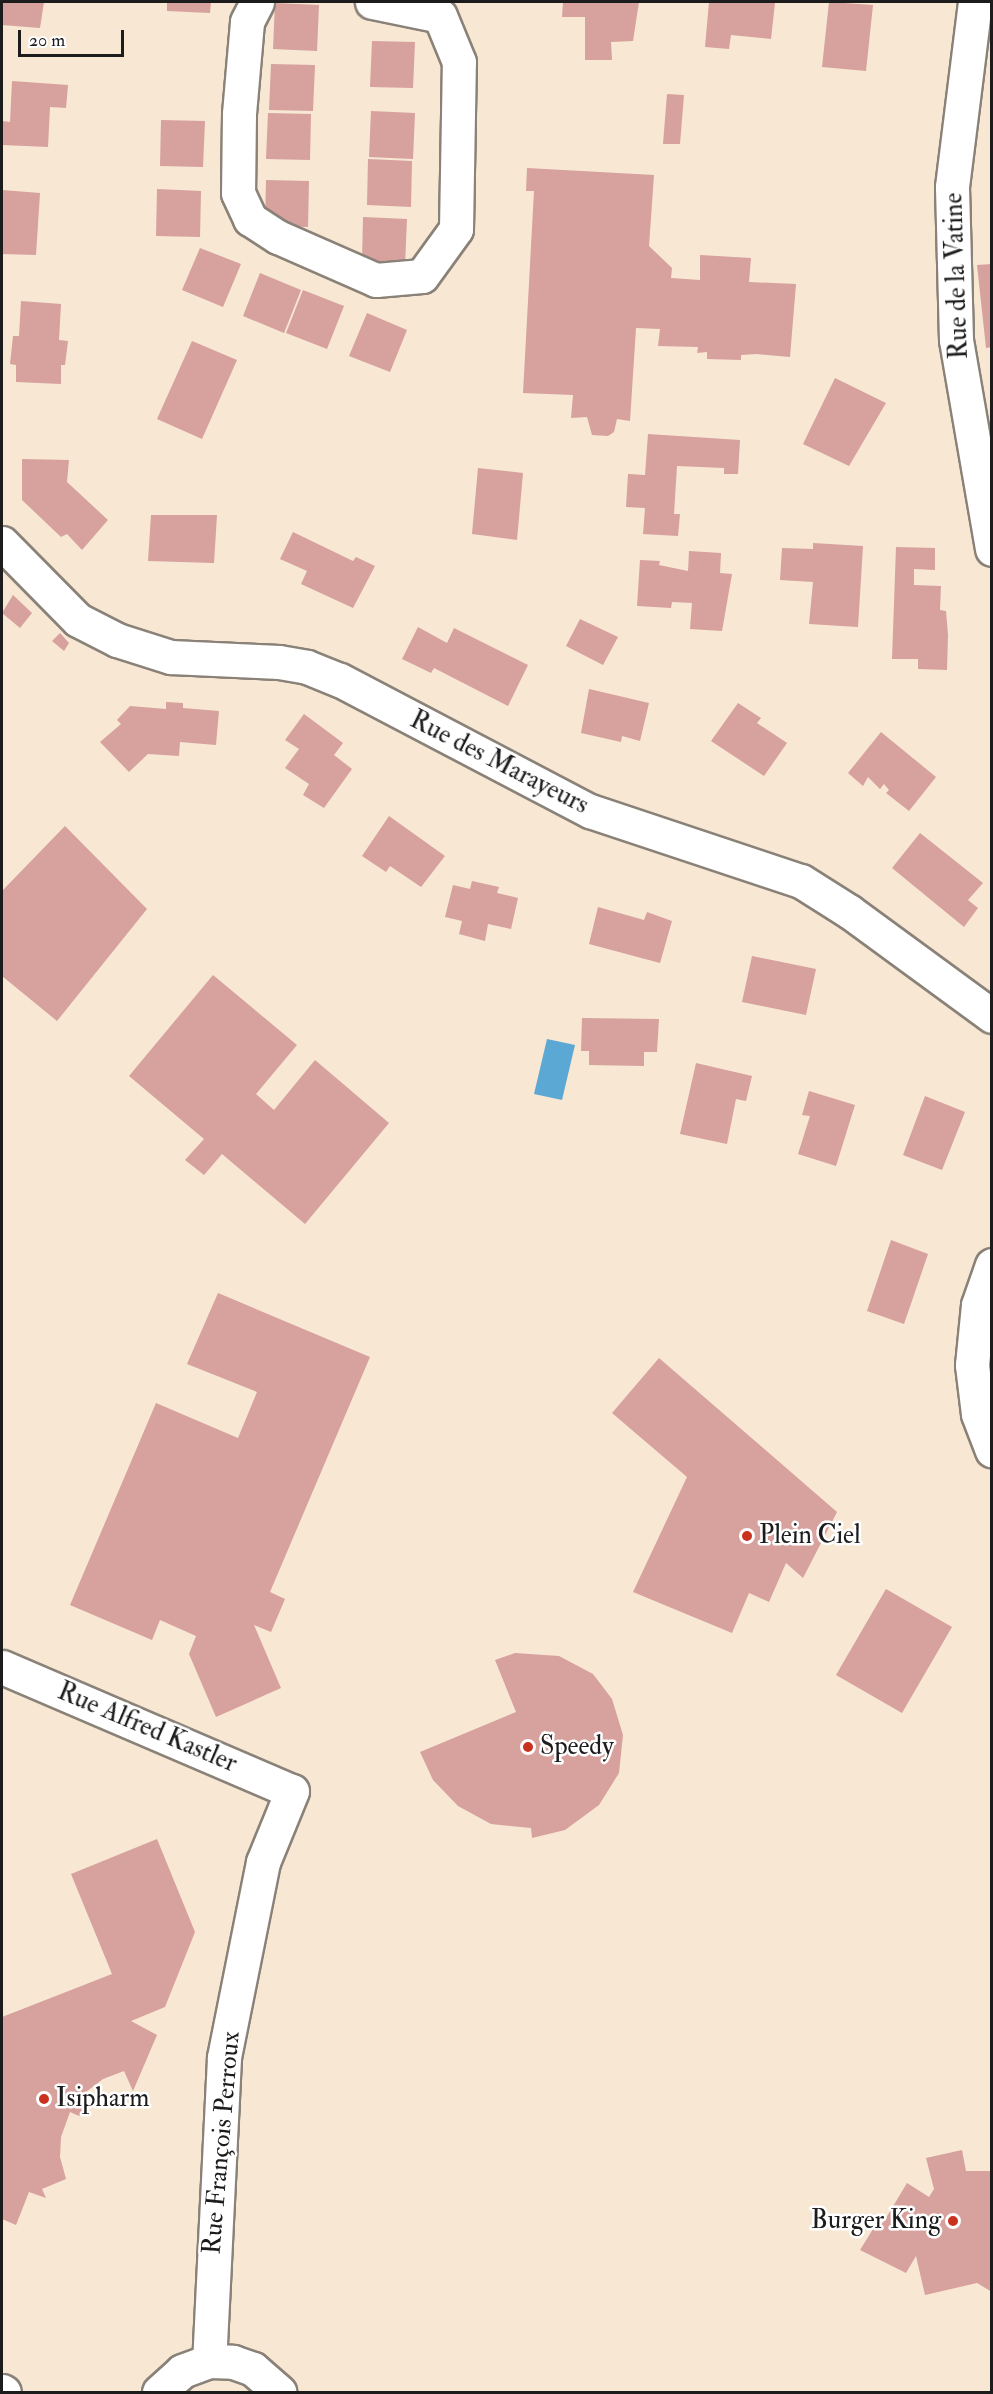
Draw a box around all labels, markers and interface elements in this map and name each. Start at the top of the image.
scale bar [21,18,128,56]
text: 20 m [29,29,65,52]
street label: Rue de la Vatine [939,192,975,360]
street label: Rue des Marayeurs [405,705,593,821]
place label: Plein Ciel [759,1520,861,1552]
marker: Plein Ciel [740,1529,754,1543]
street label: Rue Alfred Kastler [53,1676,241,1780]
place label: Speedy [540,1731,614,1763]
marker: Speedy [521,1740,535,1754]
street label: Rue François Perroux [197,2030,247,2256]
place label: Isipharm [56,2083,149,2115]
marker: Isipharm [37,2092,51,2106]
place label: Burger King [811,2205,941,2237]
marker: Burger King [946,2214,960,2228]

